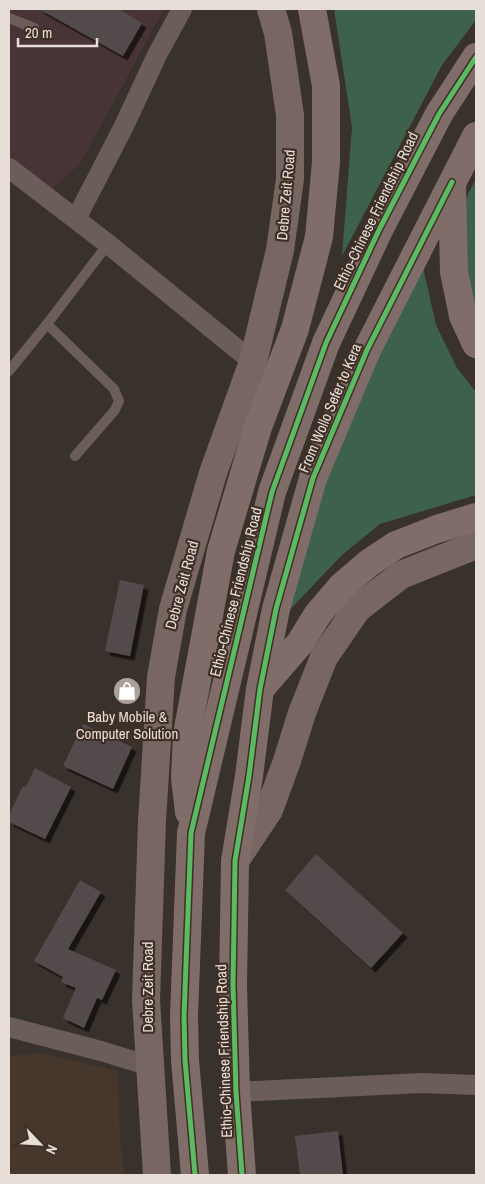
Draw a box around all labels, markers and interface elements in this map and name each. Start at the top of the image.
scale bar [18,15,96,47]
text: 20 m [25,22,52,43]
street label: Ethio-Chinese Friendship Road [328,128,423,293]
street label: Debre Zeit Road [271,149,300,241]
street label: From Wollo Sefer to Kera [293,340,366,476]
street label: Ethio-Chinese Friendship Road [204,505,267,679]
street label: Debre Zeit Road [160,538,203,632]
shop icon: Baby Mobile & Computer Solution [112,676,142,706]
place label: Baby Mobile & Computer Solution [76,706,178,744]
street label: Debre Zeit Road [137,942,158,1032]
street label: Ethio-Chinese Friendship Road [210,964,237,1138]
north arrow [15,1119,65,1169]
text: N [42,1142,62,1157]

